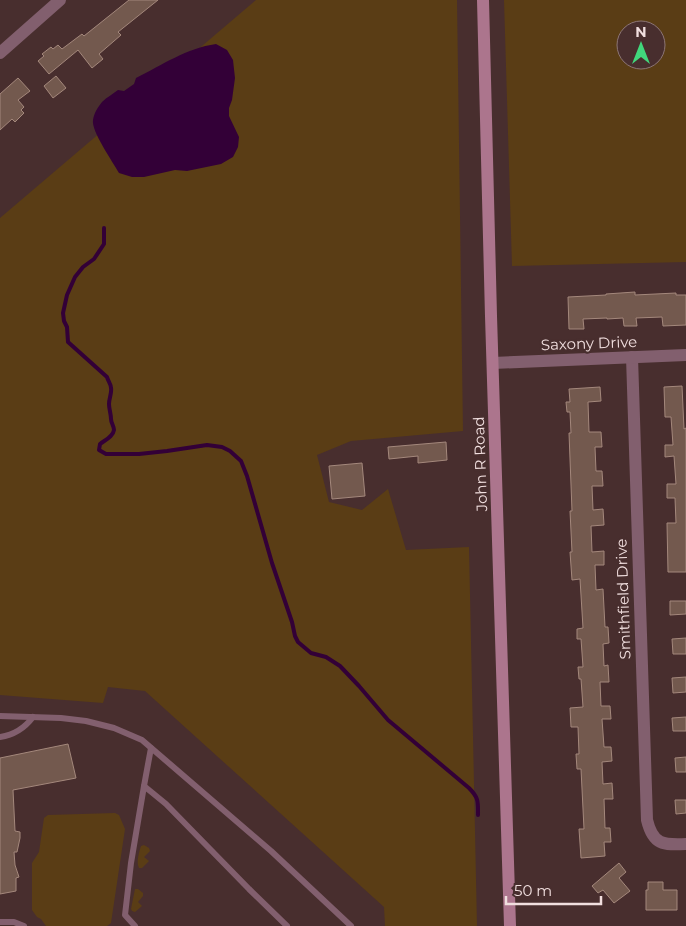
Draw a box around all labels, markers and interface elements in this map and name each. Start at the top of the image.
north arrow [616,20,666,70]
text: N [635,23,647,41]
street label: Saxony Drive [540,332,638,354]
street label: John R Road [469,416,491,513]
street label: Smithfield Drive [611,538,635,660]
scale bar [506,874,601,906]
text: 50 m [514,881,552,900]

